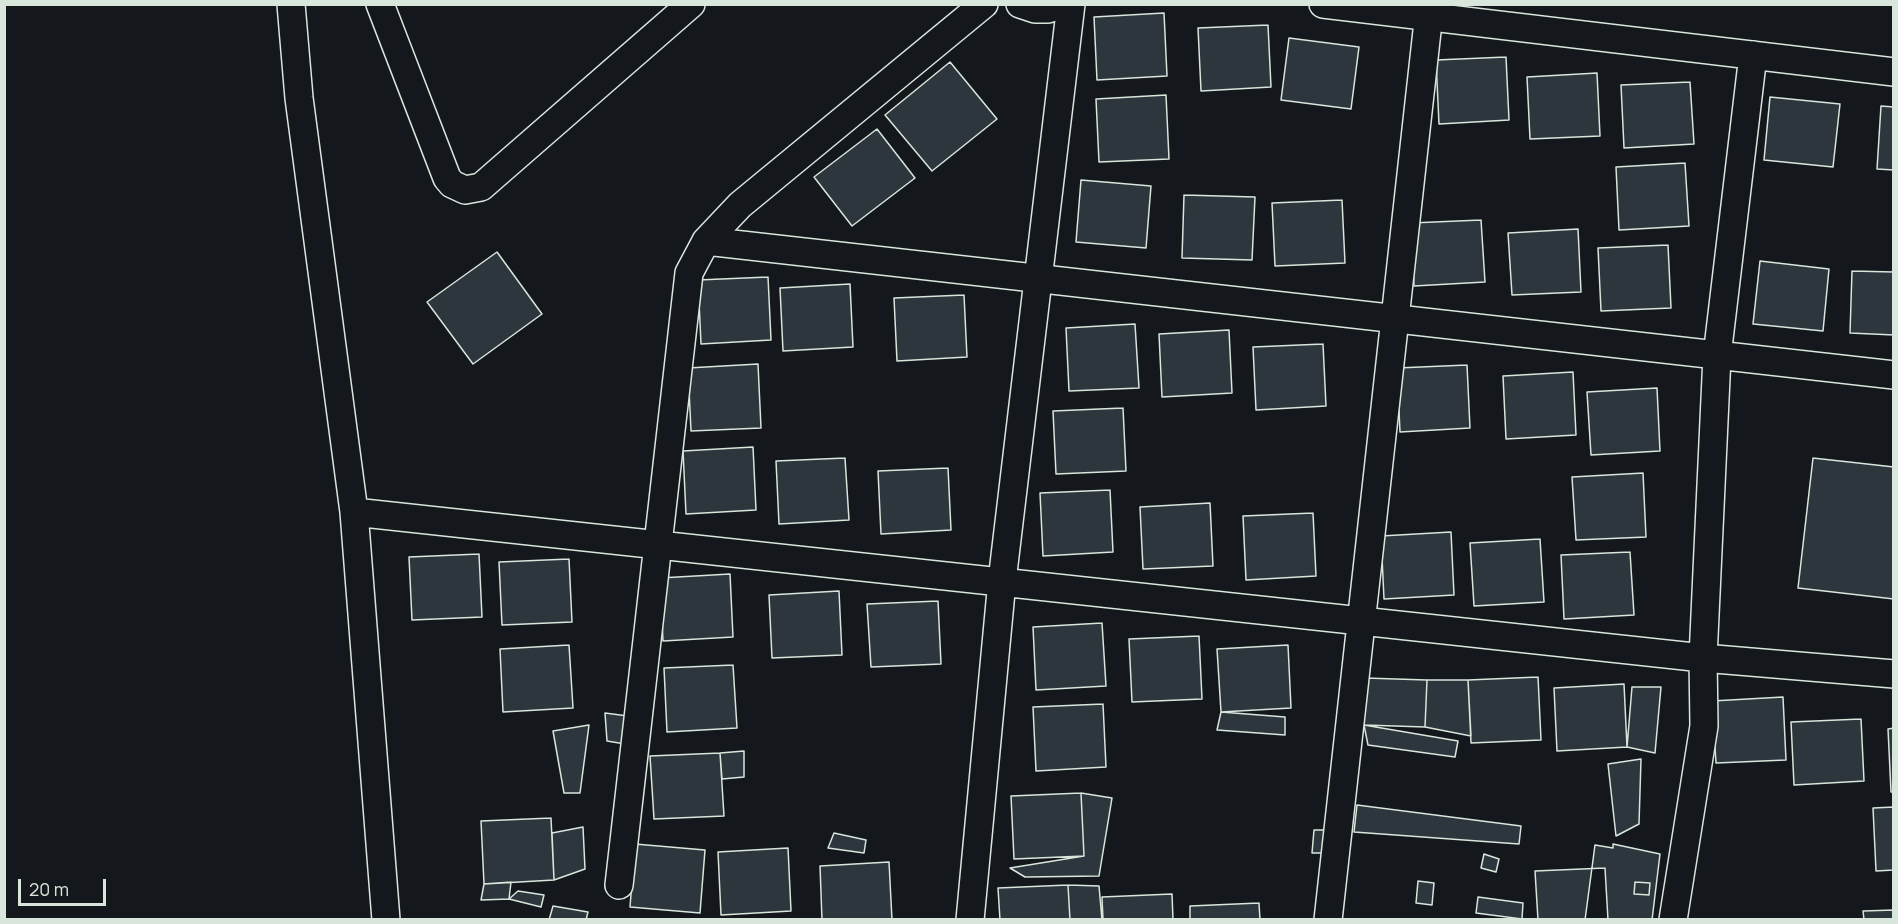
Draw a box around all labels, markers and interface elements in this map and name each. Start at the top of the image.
scale bar [21,867,110,905]
text: 20 m [29,877,69,901]

